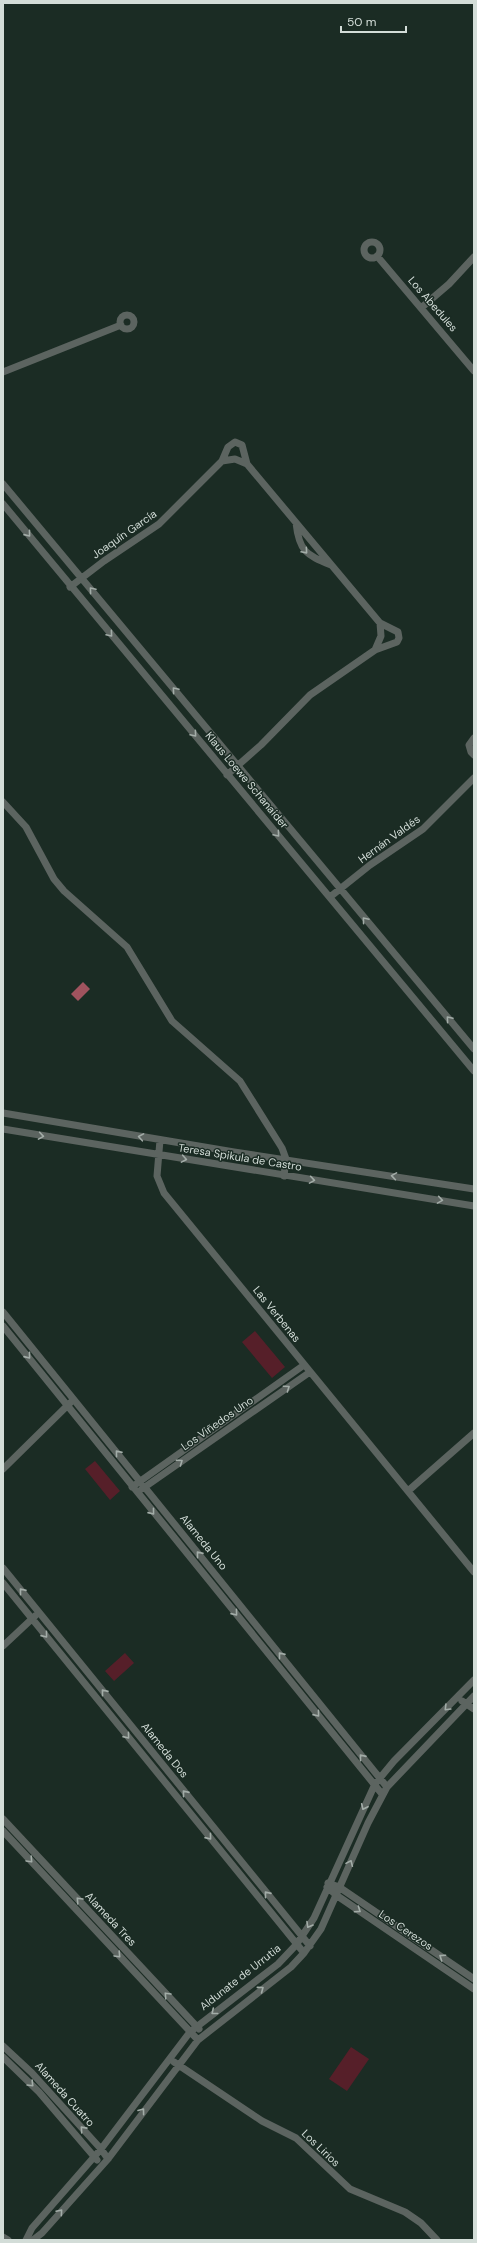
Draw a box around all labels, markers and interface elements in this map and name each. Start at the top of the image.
scale bar [341,8,406,34]
text: 50 m [347,14,376,30]
street label: Los Abedules [405,274,461,334]
street label: Joaquín García [89,507,159,561]
one-way arrow [23,529,30,537]
one-way arrow [301,546,308,554]
one-way arrow [89,588,96,595]
one-way arrow [106,630,113,637]
one-way arrow [172,688,179,695]
street label: Klaus Loewe Schanaider [202,729,292,831]
one-way arrow [189,730,196,737]
street label: Hernán Valdés [355,812,423,866]
one-way arrow [273,829,280,836]
one-way arrow [363,917,370,924]
one-way arrow [446,1016,453,1024]
one-way arrow [38,1131,45,1140]
one-way arrow [138,1133,144,1142]
street label: Teresa Spikula de Castro [177,1140,303,1174]
one-way arrow [181,1154,187,1163]
one-way arrow [391,1172,397,1181]
one-way arrow [309,1175,315,1184]
one-way arrow [437,1195,443,1204]
street label: Las Verbenas [250,1283,304,1345]
one-way arrow [23,1351,30,1359]
one-way arrow [282,1386,289,1393]
street label: Los Viñedos Uno [178,1393,256,1453]
one-way arrow [115,1450,122,1457]
one-way arrow [176,1459,183,1467]
one-way arrow [148,1508,155,1515]
street label: Alameda Uno [177,1511,231,1573]
one-way arrow [197,1551,204,1559]
one-way arrow [19,1589,26,1596]
one-way arrow [230,1608,237,1616]
one-way arrow [41,1630,48,1637]
one-way arrow [278,1653,285,1660]
one-way arrow [101,1690,108,1697]
one-way arrow [444,1703,452,1711]
one-way arrow [313,1709,320,1716]
street label: Alameda Dos [138,1719,192,1781]
one-way arrow [122,1731,129,1738]
one-way arrow [360,1754,367,1761]
one-way arrow [183,1791,190,1798]
one-way arrow [361,1802,369,1810]
one-way arrow [204,1832,211,1839]
one-way arrow [25,1855,32,1863]
one-way arrow [345,1859,353,1867]
street label: Alameda Tres [82,1889,140,1949]
one-way arrow [265,1892,272,1899]
one-way arrow [76,1897,84,1905]
one-way arrow [354,1905,361,1913]
street label: Los Cerezos [376,1907,436,1953]
one-way arrow [307,1921,314,1928]
street label: Aldunate de Urrutia [197,1941,283,2013]
one-way arrow [113,1950,121,1958]
one-way arrow [439,1954,446,1962]
one-way arrow [257,1987,264,1994]
one-way arrow [165,1992,172,2000]
one-way arrow [212,2007,219,2014]
street label: Alameda Cuatro [32,2059,98,2129]
one-way arrow [26,2079,34,2087]
one-way arrow [137,2109,144,2116]
one-way arrow [80,2126,87,2134]
street label: Los Lirios [299,2126,343,2170]
one-way arrow [56,2210,63,2217]

